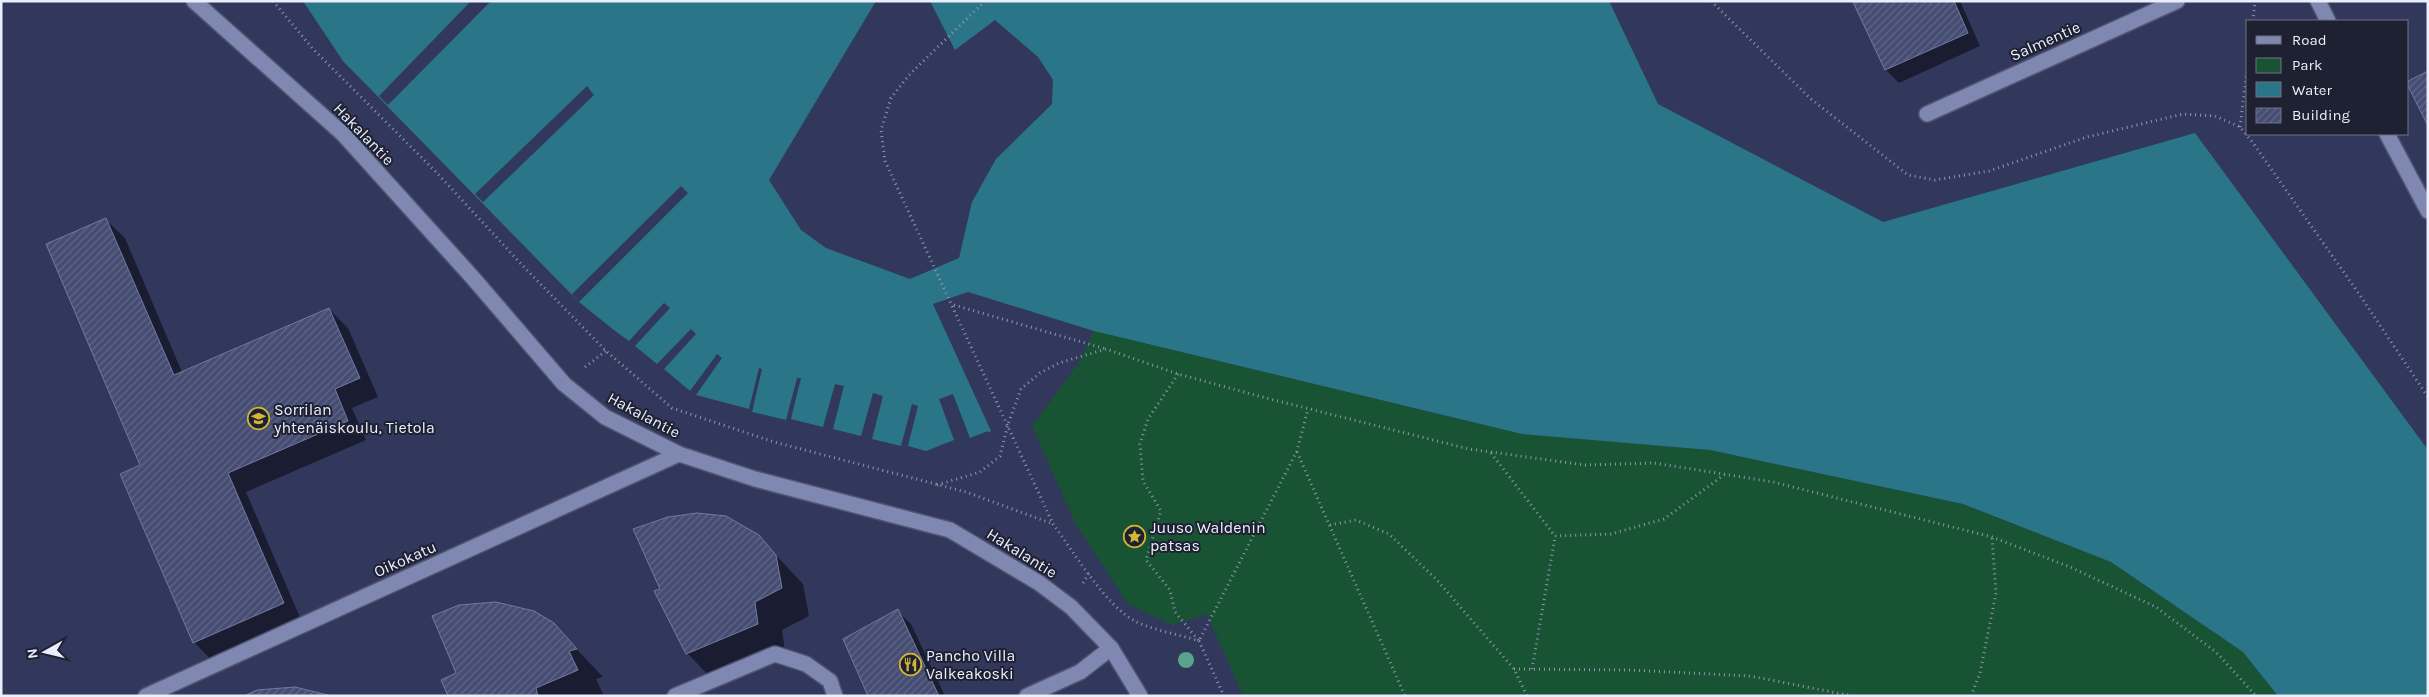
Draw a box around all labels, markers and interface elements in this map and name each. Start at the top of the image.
street label: Salmentie [2007,17,2083,65]
legend [2246,20,2409,135]
text: Road [2292,31,2327,49]
text: Park [2292,56,2322,74]
text: Water [2292,81,2333,99]
street label: Hakalantie [330,99,398,169]
text: Building [2292,106,2350,124]
street label: Hakalantie [605,388,683,442]
place label: Sorrilan yhtenäiskoulu, Tietola [273,400,435,437]
school or university icon: Sorrilan yhtenäiskoulu, Tietola [246,406,270,430]
place label: Juuso Waldenin patsas [1150,518,1266,555]
street label: Hakalantie [983,524,1061,582]
place icon: Juuso Waldenin patsas [1122,524,1146,548]
street label: Oikokatu [371,537,439,581]
north arrow [20,627,70,677]
place label: Pancho Villa Valkeakoski [926,646,1015,683]
text: N [24,648,42,660]
restaurant icon: Pancho Villa Valkeakoski [898,652,922,676]

